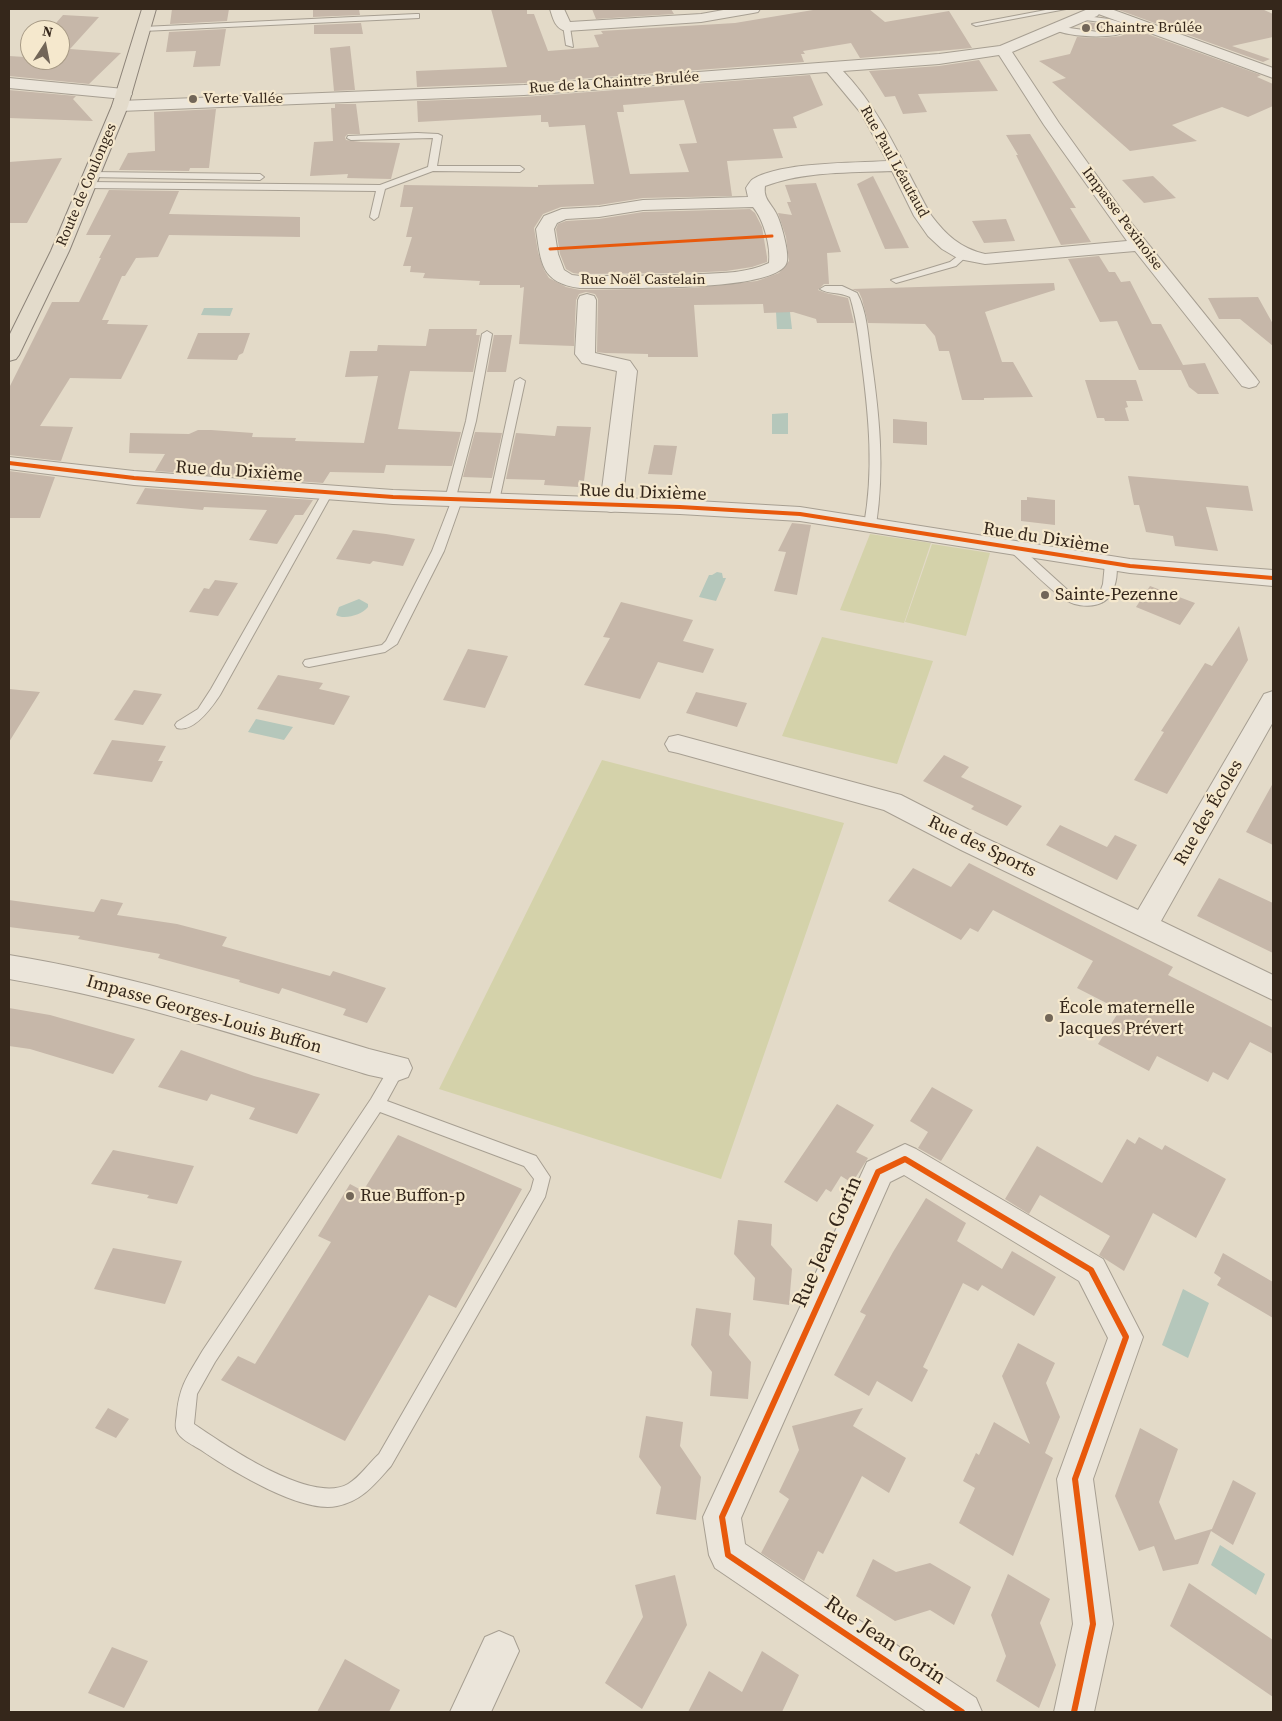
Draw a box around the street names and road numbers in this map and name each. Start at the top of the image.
street label: Rue de la Chaintre Brulée [528,68,700,98]
street label: Rue Paul Léautaud [856,103,932,221]
street label: Route de Coulonges [53,121,121,249]
street label: Impasse Pexinoise [1078,164,1166,274]
street label: Rue Noël Castelain [580,271,706,289]
street label: Rue du Dixième [175,457,303,487]
street label: Rue du Dixième [579,480,707,506]
street label: Rue du Dixième [981,518,1111,560]
street label: Rue des Écoles [1170,756,1248,870]
street label: Rue des Sports [924,812,1040,882]
street label: Impasse Georges-Louis Buffon [84,971,324,1059]
street label: Rue Jean Gorin [788,1173,868,1311]
street label: Rue Jean Gorin [820,1591,950,1691]

